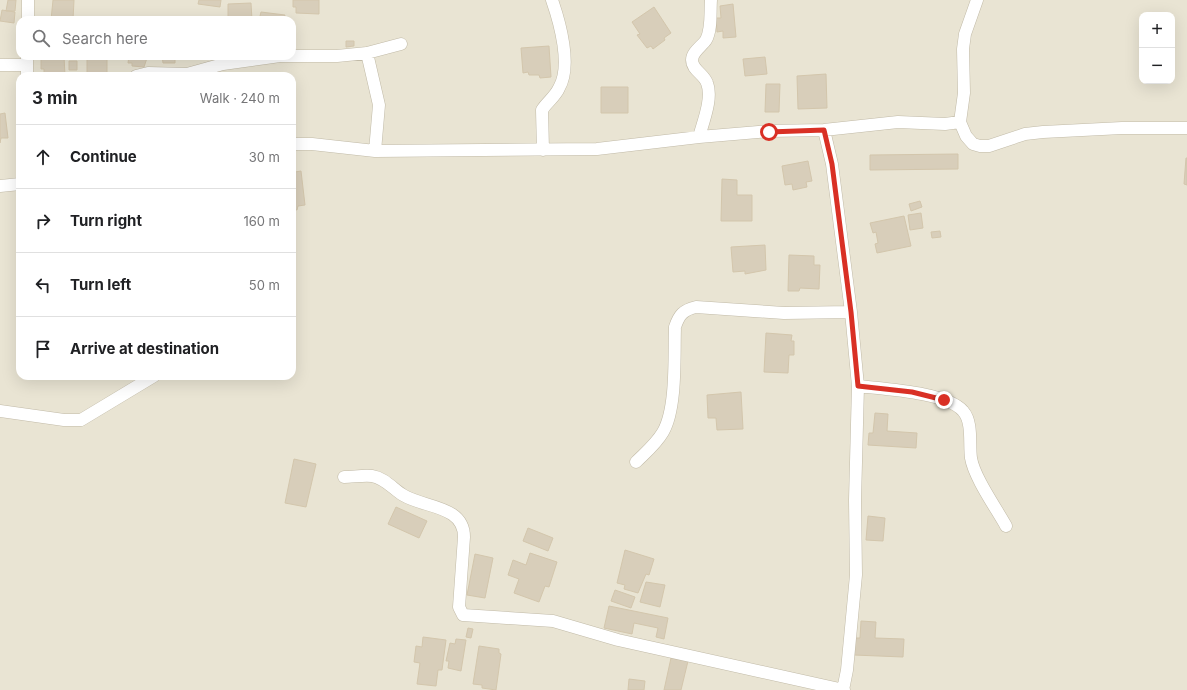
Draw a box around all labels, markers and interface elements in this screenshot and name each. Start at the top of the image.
map controls [1139,12,1175,84]
button: + [1139,12,1175,48]
search box [16,16,296,60]
icon: search [30,27,52,49]
text: Search here [62,29,148,48]
button: − [1139,48,1175,84]
text: 3 min [32,88,78,108]
text: Walk · 240 m [200,90,280,106]
route start [760,123,778,141]
icon: ahead [32,146,54,168]
text: Continue [70,147,137,166]
text: 30 m [249,149,280,165]
icon: right [32,210,54,232]
text: Turn right [70,211,142,230]
text: 160 m [243,213,280,229]
icon: left [32,274,54,296]
text: Turn left [70,275,131,294]
text: 50 m [249,277,280,293]
icon: arrive [32,338,54,360]
text: Arrive at destination [70,339,219,358]
route end [935,391,953,409]

